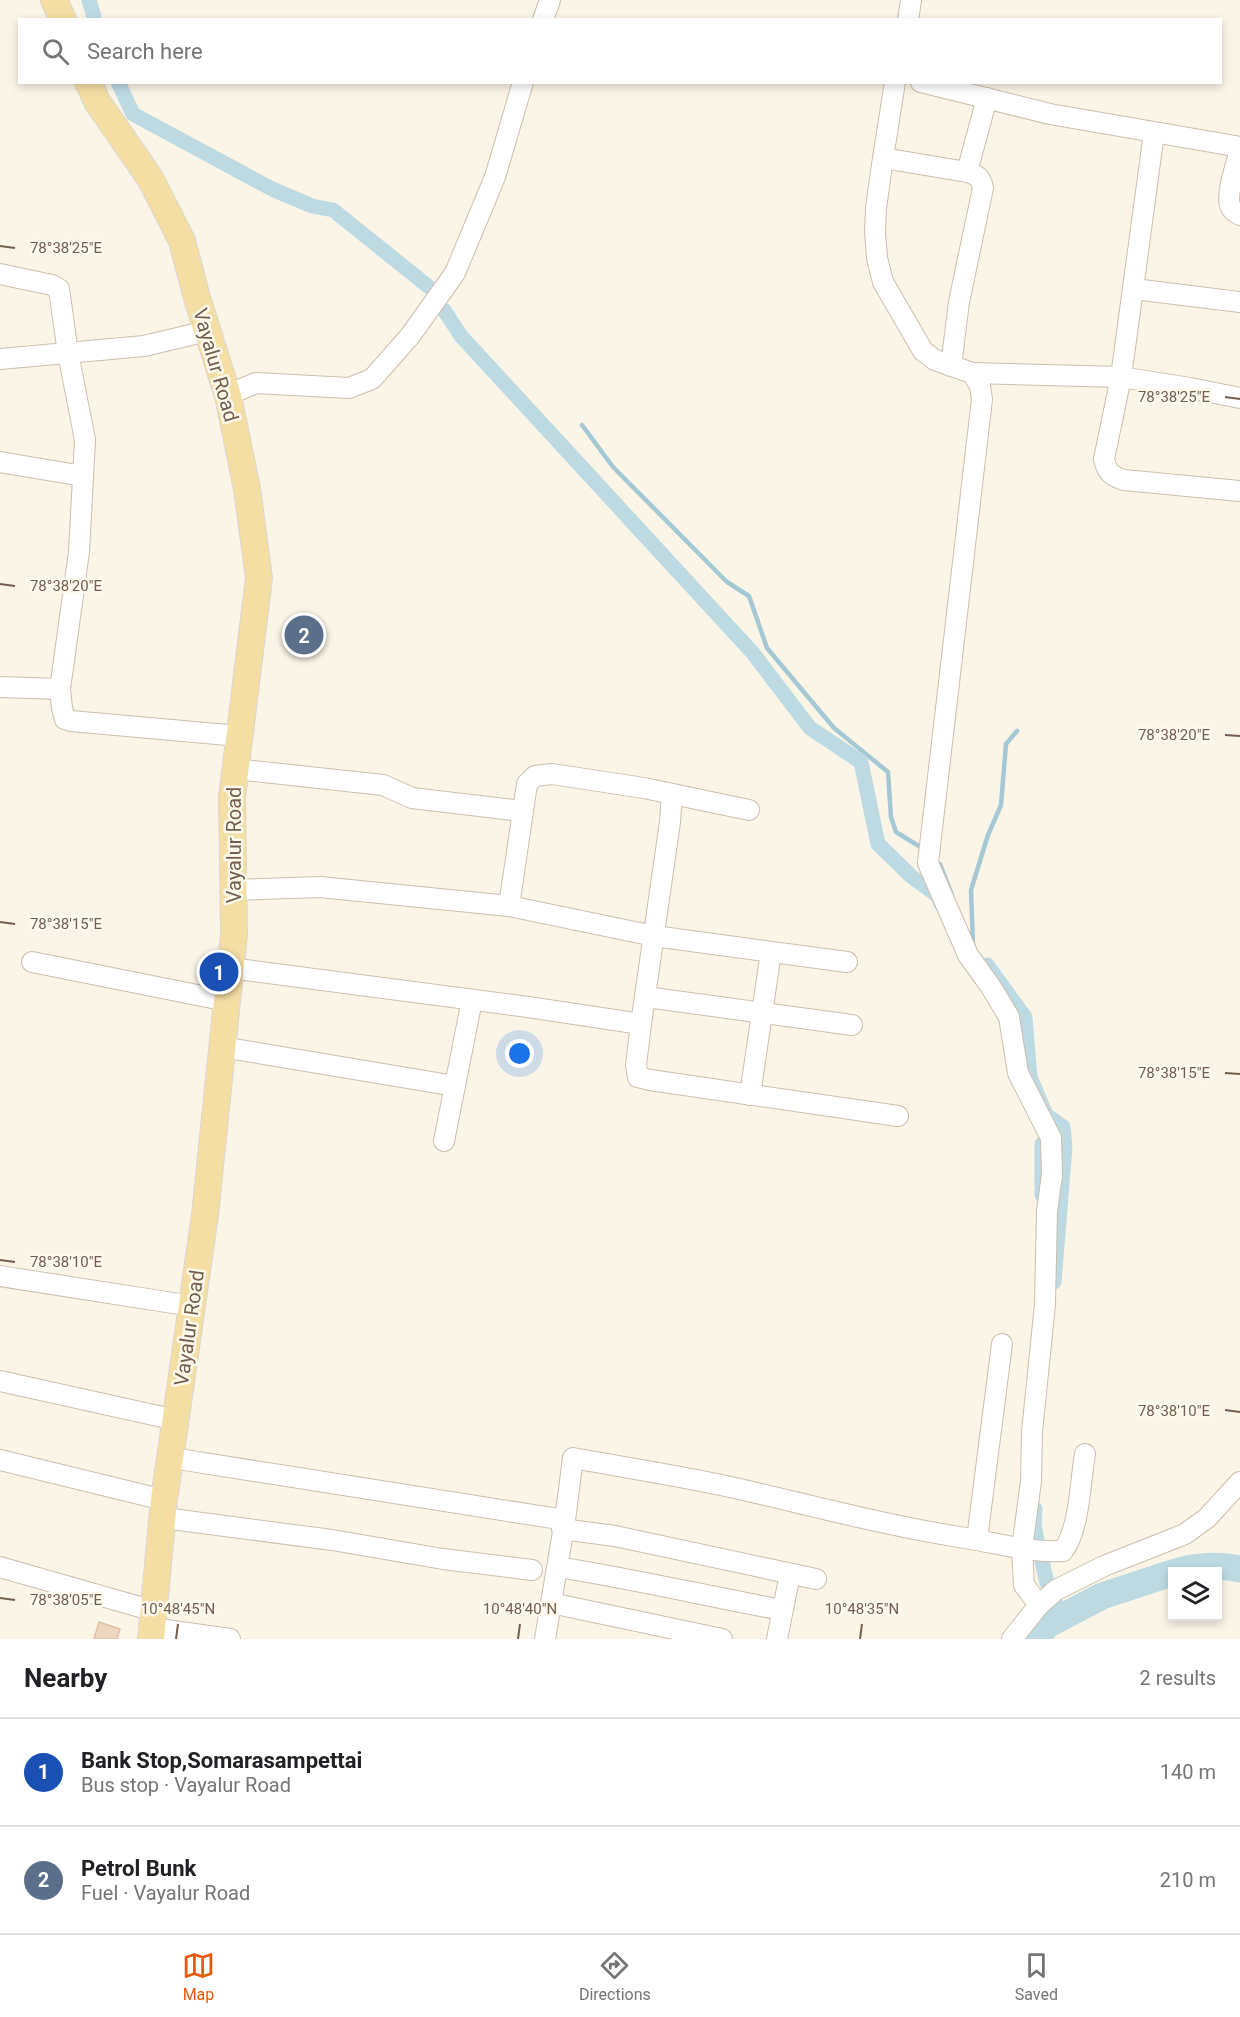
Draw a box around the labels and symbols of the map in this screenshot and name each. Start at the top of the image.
text: 78°38'25"E [30,239,103,257]
street label: Vayalur Road [188,306,244,424]
text: 78°38'25"E [1138,388,1211,406]
text: 78°38'20"E [30,577,103,595]
pin: 2 [284,612,324,658]
text: 78°38'20"E [1138,726,1211,744]
street label: Vayalur Road [222,787,246,903]
text: 78°38'15"E [30,915,103,933]
pin: 1 [200,950,238,994]
your location [505,1039,534,1068]
text: 78°38'15"E [1138,1064,1211,1082]
text: 78°38'10"E [30,1253,103,1271]
street label: Vayalur Road [169,1269,209,1387]
text: 78°38'10"E [1138,1402,1211,1420]
text: 78°38'05"E [30,1591,103,1609]
text: 10°48'45"N [141,1600,215,1618]
text: 10°48'40"N [483,1600,557,1618]
text: 10°48'35"N [825,1600,899,1618]

